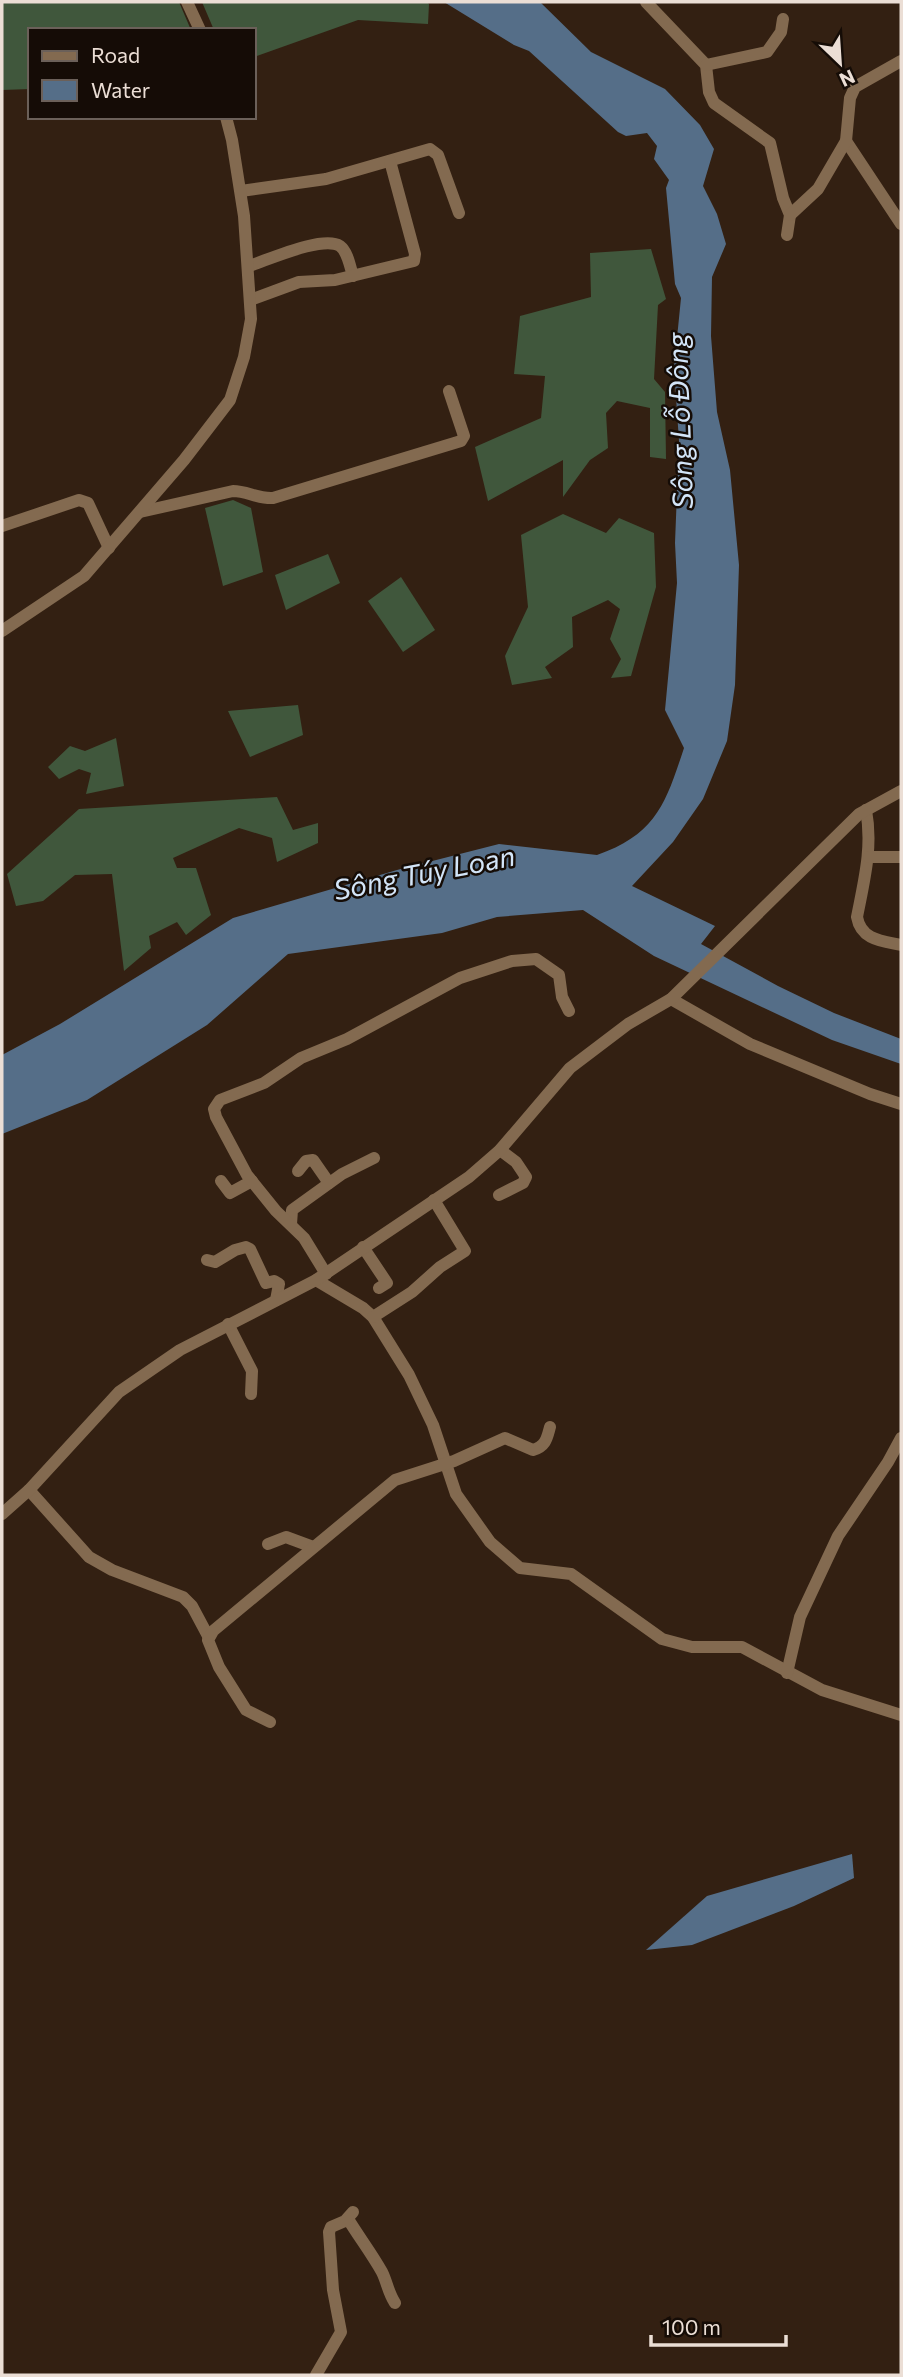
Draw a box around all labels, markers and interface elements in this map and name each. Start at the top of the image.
legend [28,28,256,119]
north arrow [805,28,875,98]
text: Road [91,42,140,67]
text: N [836,65,859,92]
text: Water [91,77,150,102]
water label: Sông Lỗ Đông [659,330,699,510]
water label: Sông Túy Loan [330,838,518,906]
scale bar [651,2304,786,2348]
text: 100 m [662,2314,721,2339]

